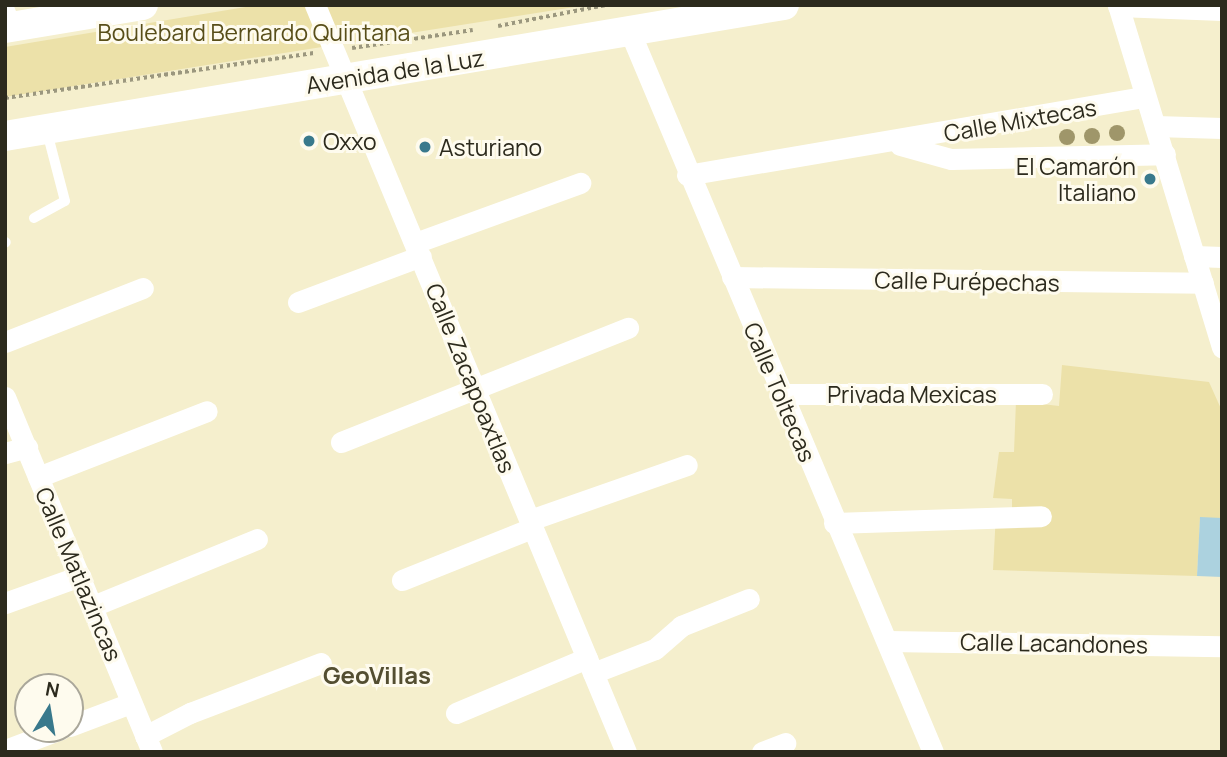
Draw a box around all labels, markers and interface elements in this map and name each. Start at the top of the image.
park label: Boulebard Bernardo Quintana [98,18,410,46]
street label: Avenida de la Luz [304,43,486,99]
street label: Calle Mixtecas [942,93,1098,147]
place label: Oxxo [323,127,377,155]
marker: Oxxo [301,133,317,149]
place label: Asturiano [439,133,542,161]
marker: Asturiano [417,139,433,155]
place label: El Camarón Italiano [1016,152,1136,206]
marker: El Camarón Italiano [1142,171,1158,187]
street label: Calle Purépechas [874,266,1060,296]
street label: Calle Zacapoaxtlas [420,279,522,477]
street label: Calle Toltecas [738,318,822,466]
street label: Privada Mexicas [827,380,997,408]
street label: Calle Matlazincas [30,483,128,665]
street label: Calle Lacandones [960,628,1148,658]
district label: GeoVillas [323,661,431,689]
north arrow [14,673,84,743]
text: N [43,675,62,703]

